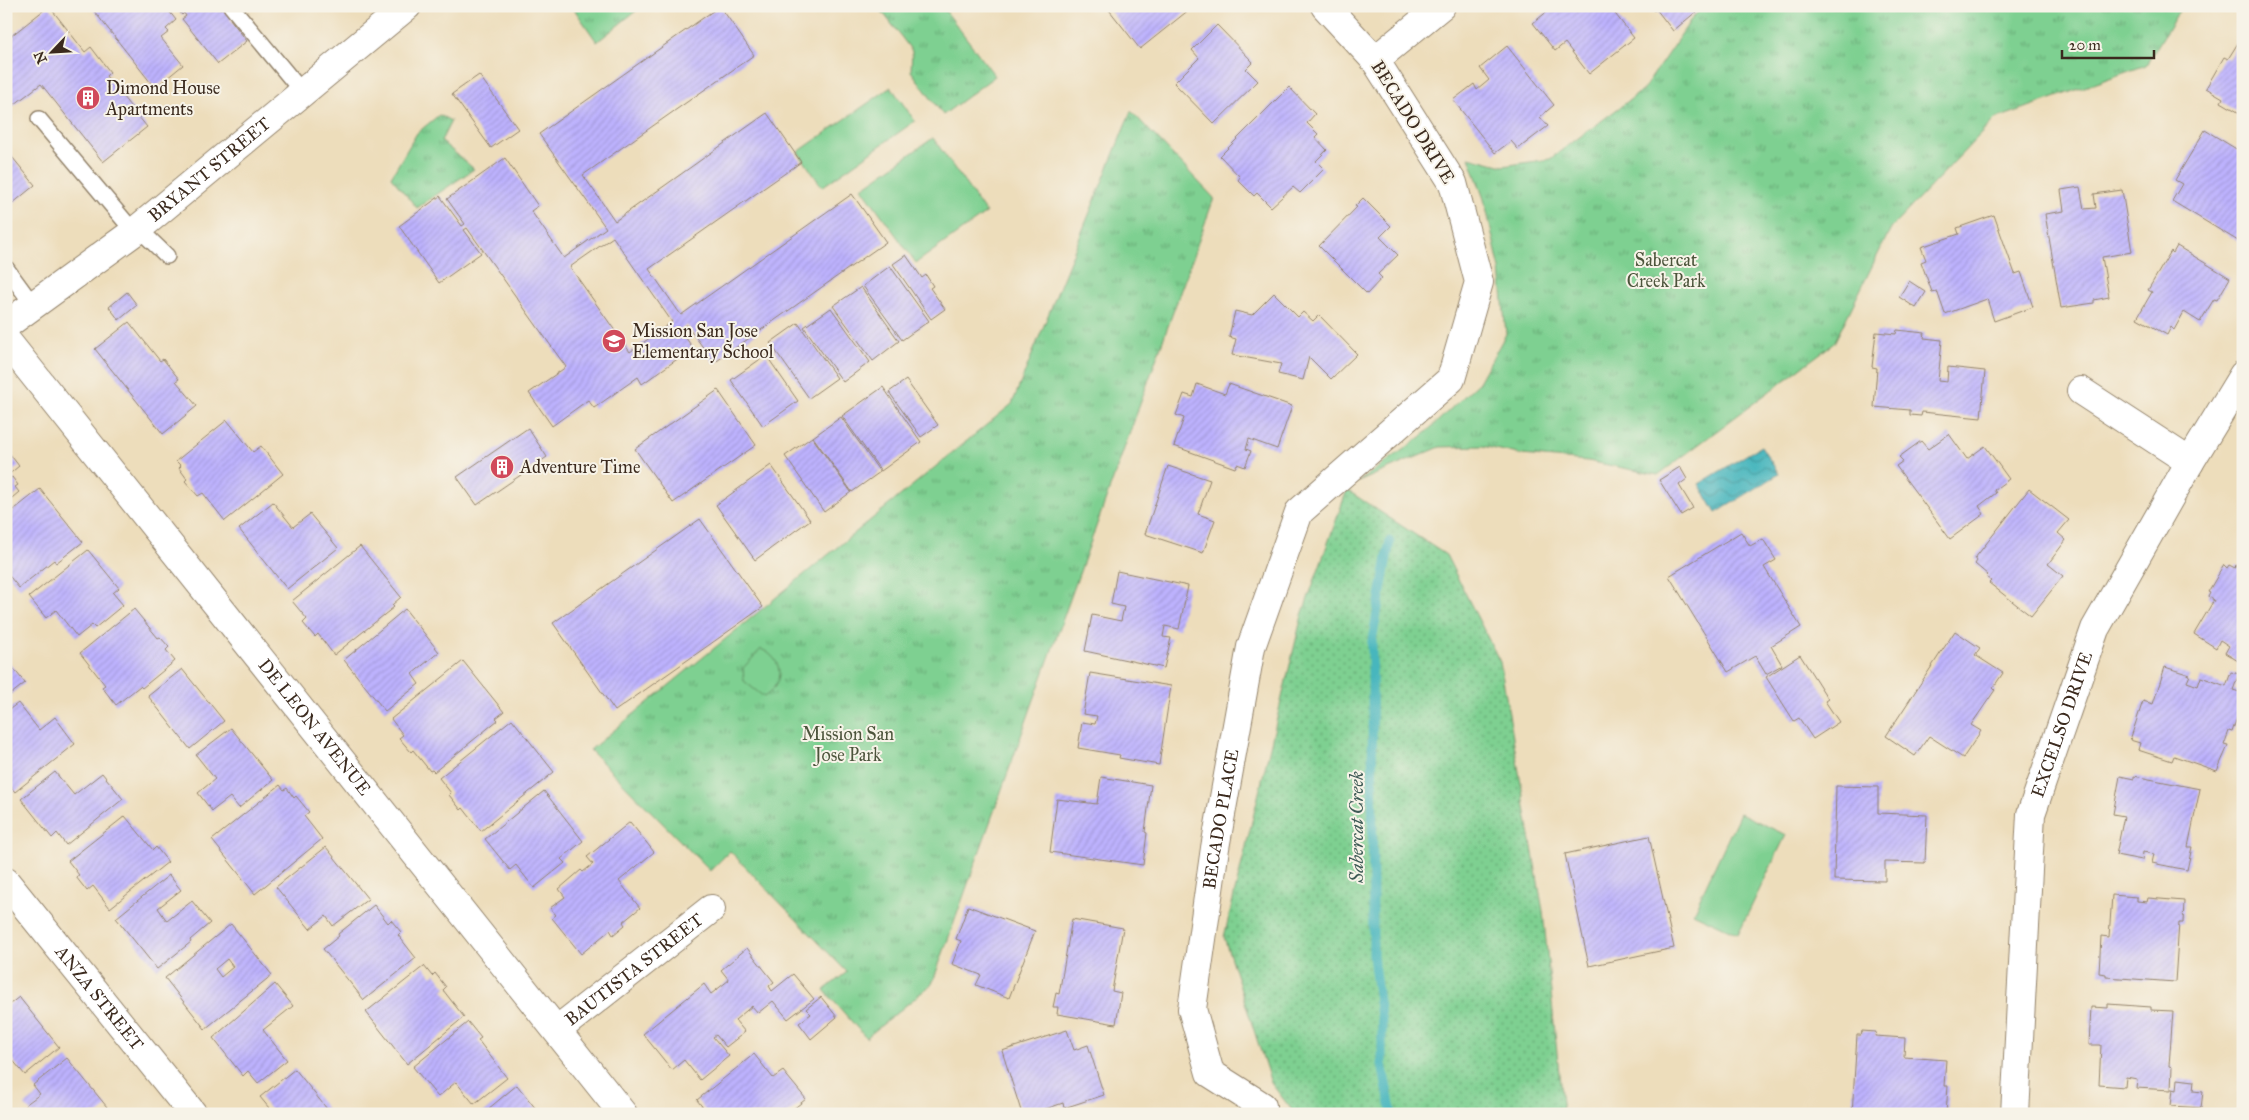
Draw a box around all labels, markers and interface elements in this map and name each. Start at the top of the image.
north arrow [28,28,78,78]
scale bar [2062,28,2154,60]
text: 20 m [2069,36,2101,54]
text: N [30,48,51,66]
street label: BECADO DRIVE [1366,57,1460,188]
place label: Dimond House Apartments [105,77,220,120]
building icon: Dimond House Apartments [75,85,101,111]
street label: BRYANT STREET [144,113,275,227]
park label: Sabercat Creek Park [1627,249,1706,292]
place label: Mission San Jose Elementary School [632,320,774,363]
school or university icon: Mission San Jose Elementary School [601,328,627,354]
building icon: Adventure Time [489,454,515,480]
place label: Adventure Time [519,456,640,478]
street label: EXCELSO DRIVE [2027,649,2097,800]
street label: DE LEON AVENUE [254,654,376,800]
park label: Mission San Jose Park [802,723,894,767]
street label: BECADO PLACE [1198,747,1244,891]
water label: Sabercat Creek [1345,771,1368,884]
street label: BAUTISTA STREET [561,908,707,1030]
street label: ANZA STREET [50,940,148,1055]

